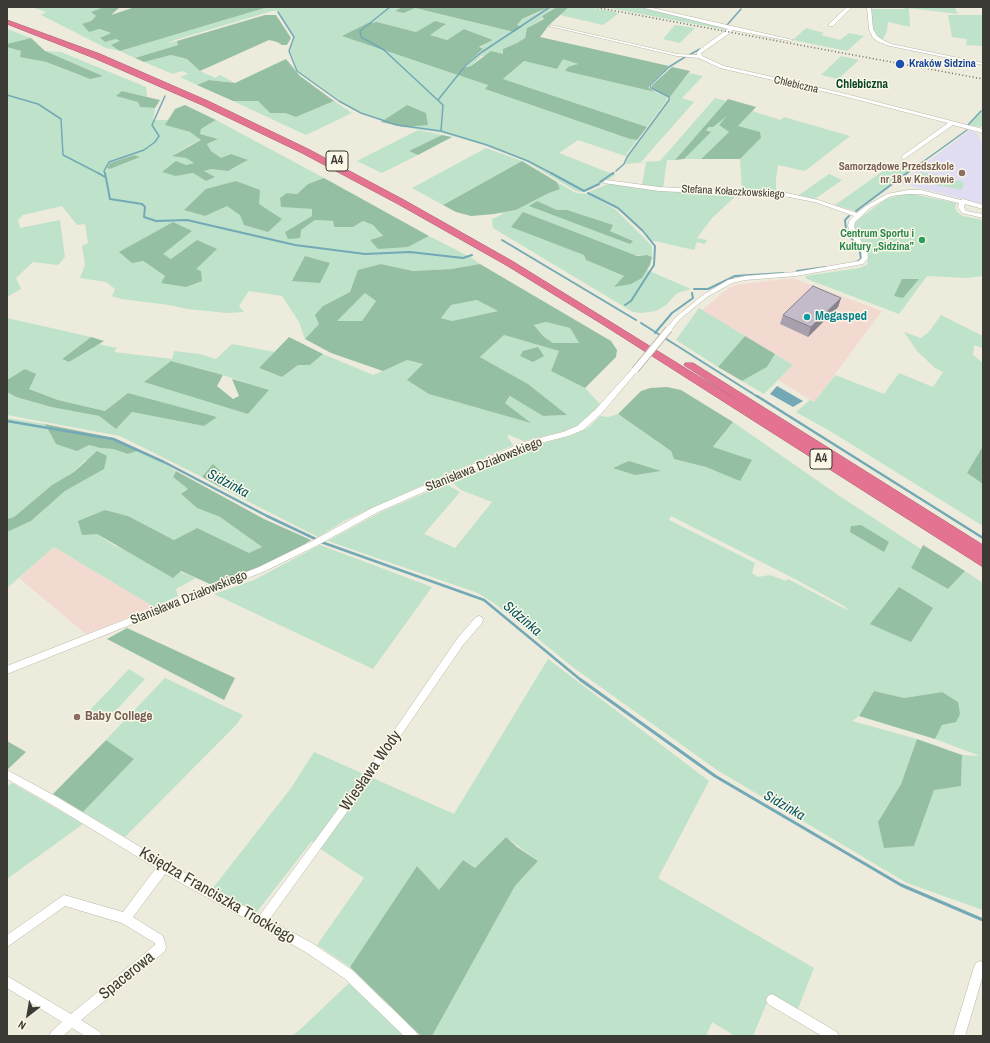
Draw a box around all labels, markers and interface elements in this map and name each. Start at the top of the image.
place label: Kraków Sidzina [909,57,976,71]
marker: Kraków Sidzina [894,58,906,70]
street label: Chlebiczna [773,73,819,97]
district label: Chlebiczna [836,78,888,92]
road number: A4 [326,151,348,171]
place label: Samorządowe Przedszkole nr 18 w Krakowie [839,160,954,186]
marker: Samorządowe Przedszkole nr 18 w Krakowie [957,168,967,178]
street label: Stefana Kołaczkowskiego [681,183,785,201]
place label: Centrum Sportu i Kultury „Sidzina” [839,227,914,253]
marker: Centrum Sportu i Kultury „Sidzina” [917,235,927,245]
place label: Megasped [815,309,867,325]
marker: Megasped [802,312,812,322]
street label: Stanisława Działowskiego [423,434,545,496]
road number: A4 [810,449,832,469]
water label: Sidzinka [204,466,252,502]
street label: Stanisława Działowskiego [128,567,250,629]
water label: Sidzinka [499,598,545,640]
place label: Baby College [85,709,153,725]
marker: Baby College [72,712,82,722]
street label: Wiesława Wody [336,727,406,815]
water label: Sidzinka [760,788,808,824]
street label: Księdza Franciszka Trockiego [136,844,298,948]
street label: Spacerowa [95,948,159,1004]
north arrow [8,995,48,1035]
text: N [15,1018,28,1033]

